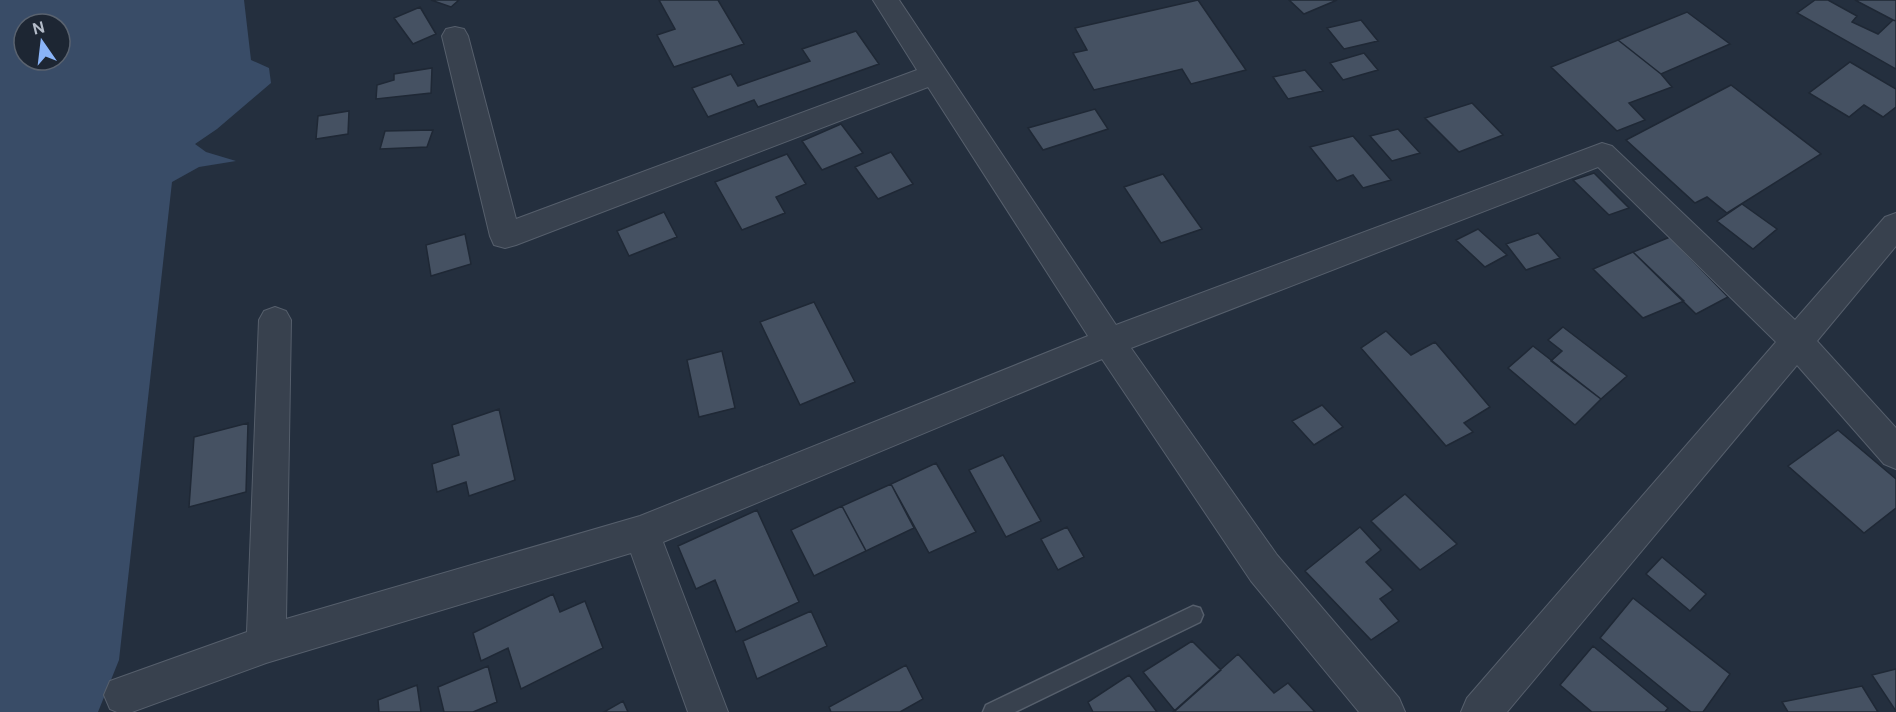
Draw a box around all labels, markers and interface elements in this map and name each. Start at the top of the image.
north arrow [12,12,72,72]
text: N [30,16,47,40]

